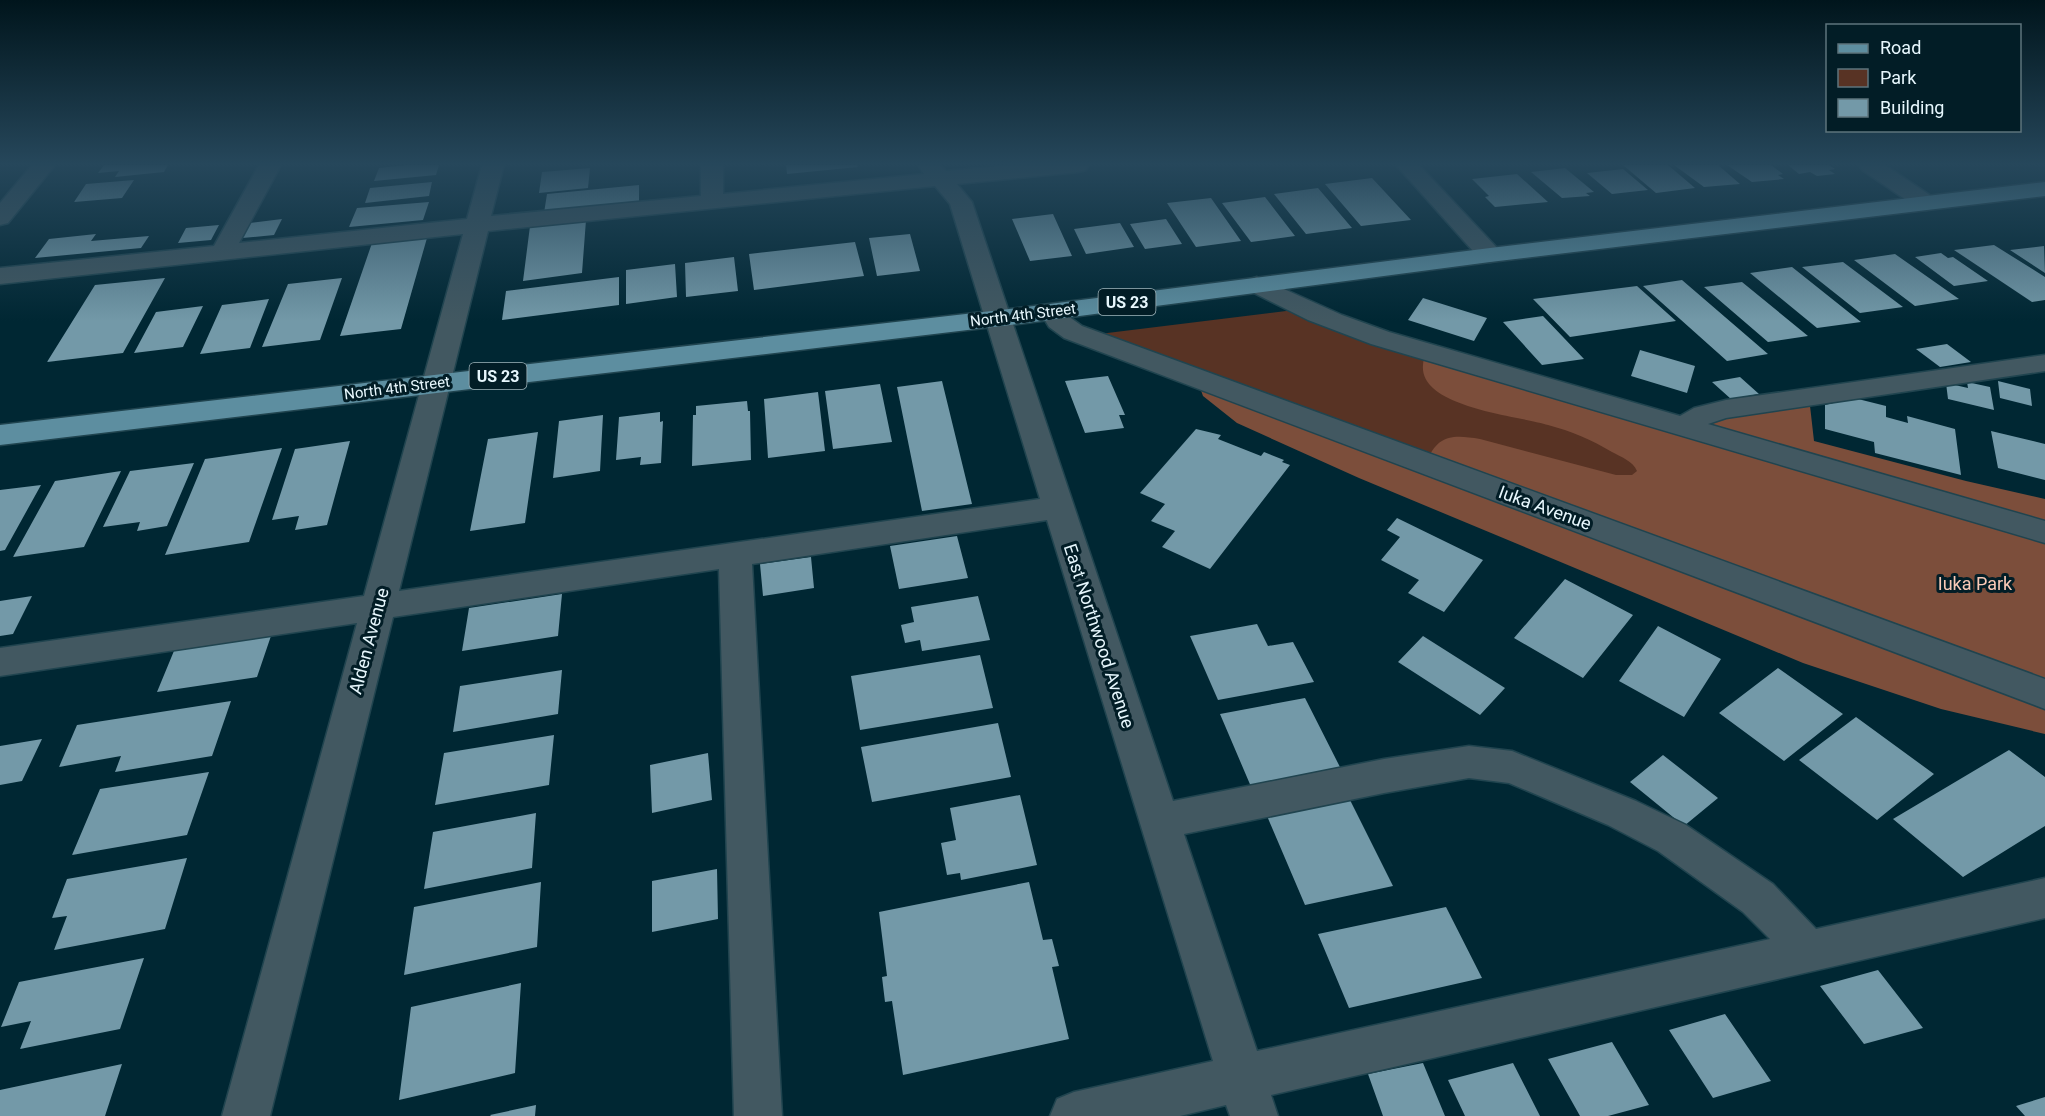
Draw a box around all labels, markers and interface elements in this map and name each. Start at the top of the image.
legend [1826,24,2021,132]
text: Road [1880,37,1921,58]
text: Park [1880,67,1917,88]
text: Building [1880,97,1944,118]
road number: US 23 [1098,289,1156,315]
street label: North 4th Street [969,300,1077,330]
road number: US 23 [470,363,526,389]
street label: North 4th Street [343,373,451,403]
street label: Iuka Avenue [1496,481,1594,534]
street label: East Northwood Avenue [1060,541,1139,731]
park label: Iuka Park [1938,573,2013,594]
street label: Alden Avenue [344,585,393,696]

